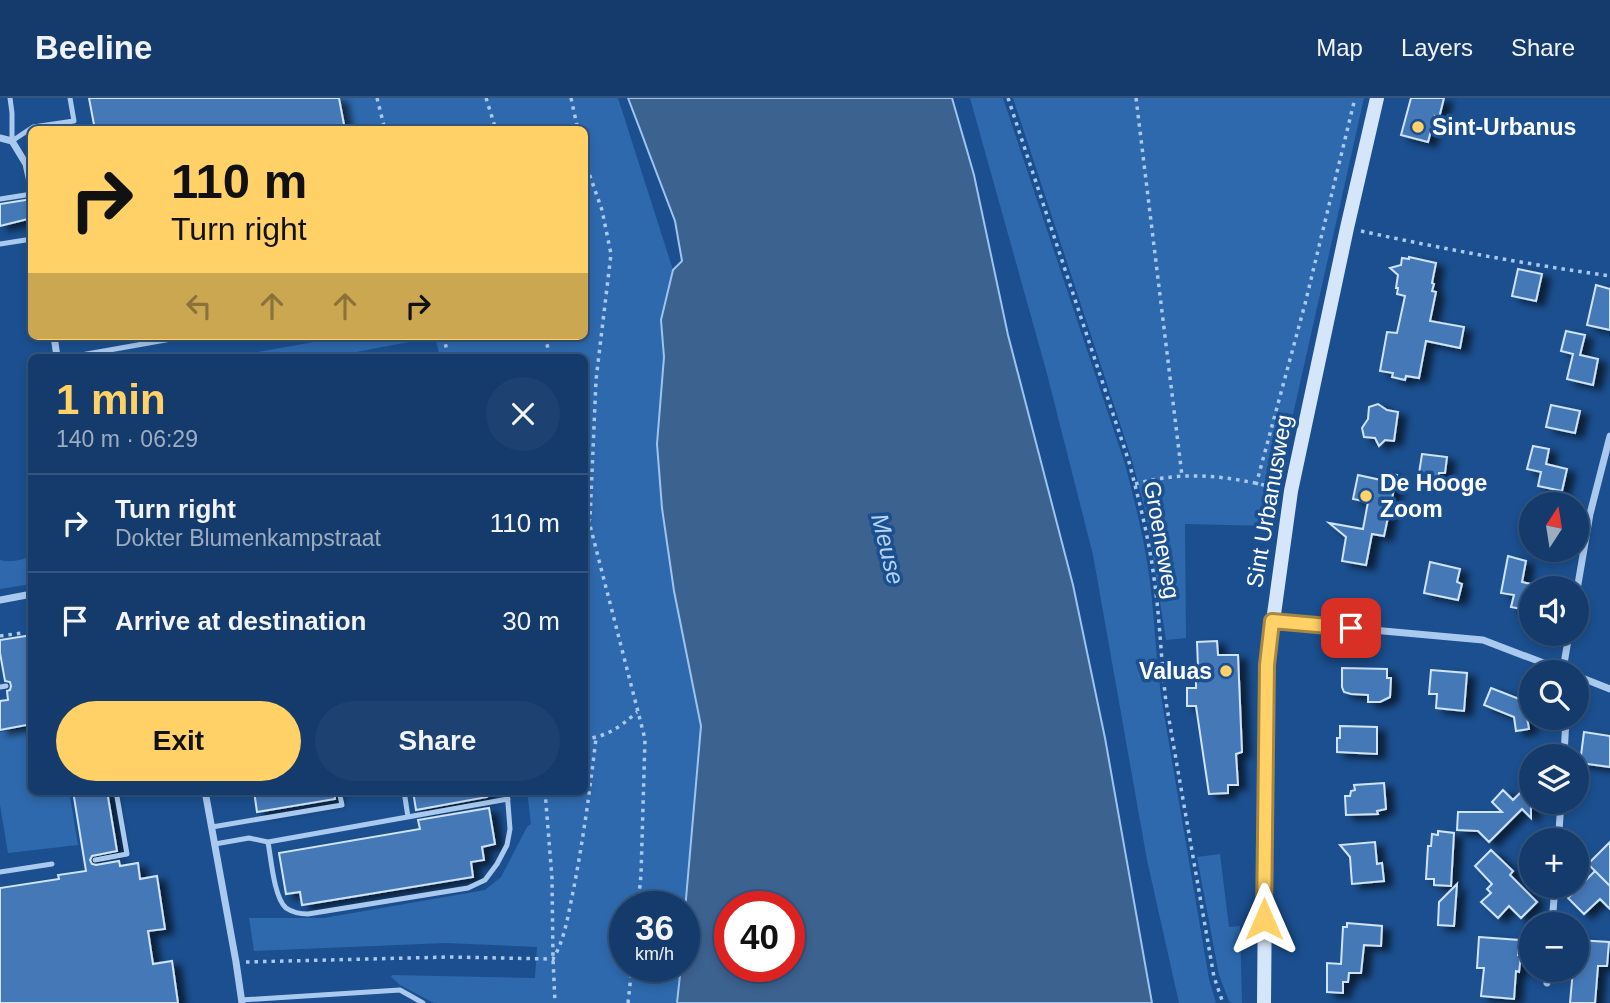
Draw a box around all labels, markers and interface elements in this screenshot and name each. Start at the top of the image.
text: Beeline [35,29,152,66]
text: Map [1316,34,1363,61]
text: Layers [1401,34,1473,61]
text: Share [1511,34,1575,61]
place label: Sint-Urbanus [1432,114,1576,140]
marker: Sint-Urbanus [1410,119,1426,135]
icon: right [56,154,147,245]
text: 110 m [171,154,307,208]
text: Turn right [171,211,307,247]
icon: left [180,287,218,325]
icon: ahead [253,287,291,325]
icon: ahead [326,287,364,325]
icon: right [399,287,437,325]
text: 1 min [56,376,166,423]
button: close [486,377,560,451]
street label: Sint Urbanusweg [1241,412,1297,590]
text: 140 m · 06:29 [56,426,198,452]
place label: De Hooge Zoom [1380,470,1487,522]
street label: Groeneweg [1139,479,1185,601]
marker: De Hooge Zoom [1358,488,1374,504]
north arrow [1519,492,1589,562]
map controls [1519,492,1589,982]
text: Turn right [115,494,236,524]
icon: right [56,504,94,542]
text: 110 m [490,508,560,538]
water label: Meuse [866,511,910,587]
text: Dokter Blumenkampstraat [115,525,381,551]
button: sound [1519,576,1589,646]
pin [1321,598,1381,658]
icon: arrive [56,602,94,640]
text: Arrive at destination [115,606,366,636]
text: 30 m [502,606,560,636]
icon: arrive [1332,609,1370,647]
place label: Valuas [1139,658,1212,684]
button: search [1519,660,1589,730]
marker: Valuas [1218,663,1234,679]
button: Exit [56,701,301,781]
button: Share [315,701,560,781]
button: layers [1519,744,1589,814]
button: + [1519,828,1589,898]
position arrow [1227,882,1301,956]
speed limit sign: 40 [714,891,805,982]
text: 36 [635,908,674,947]
button: − [1519,912,1589,982]
text: km/h [635,944,674,964]

